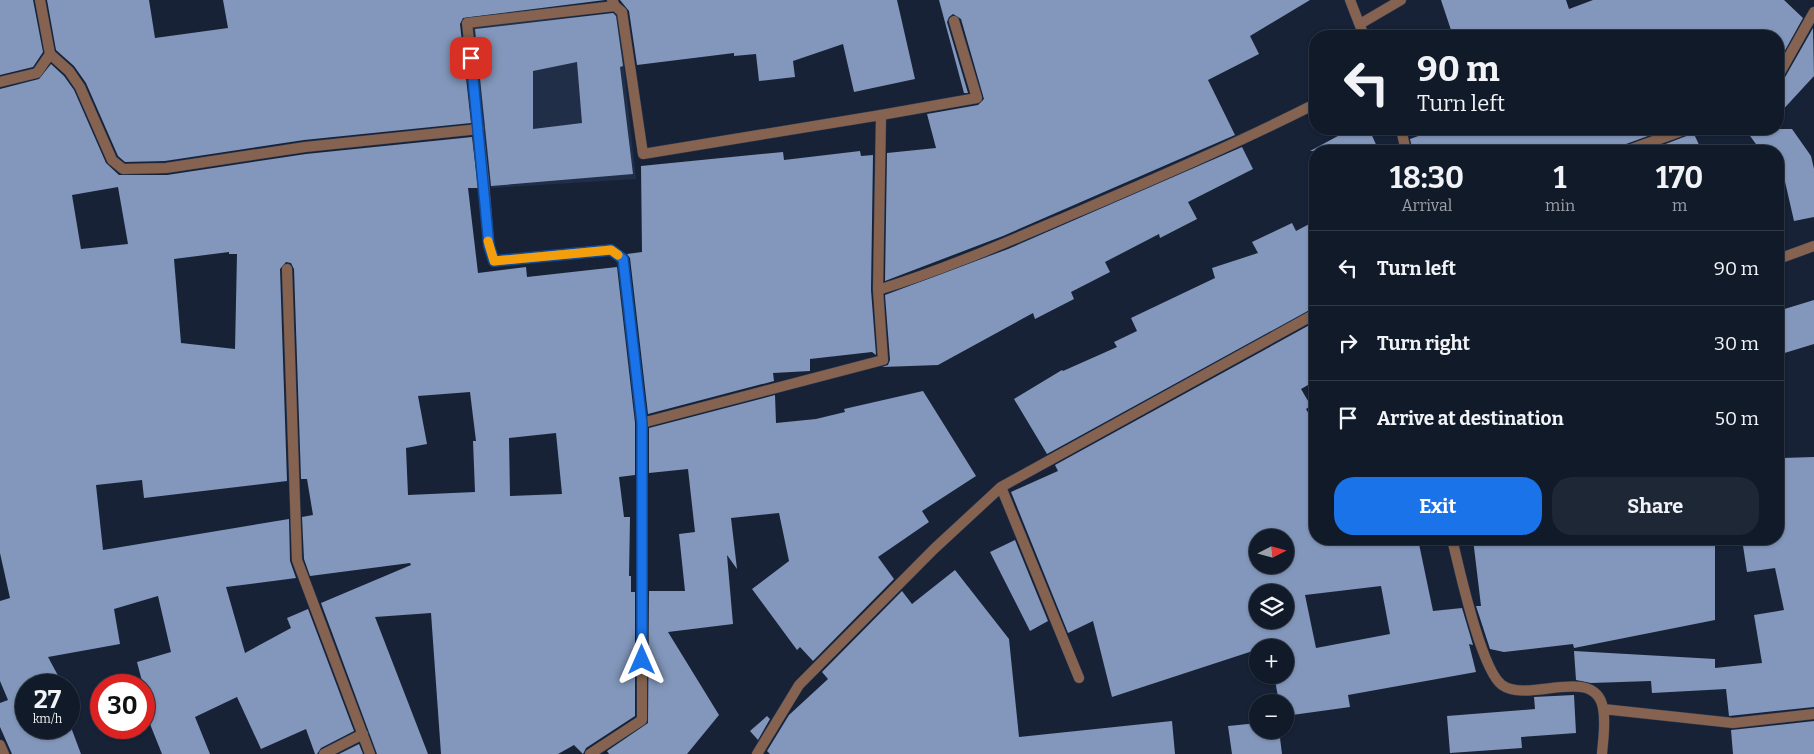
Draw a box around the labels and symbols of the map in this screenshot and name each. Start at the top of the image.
pin [450,37,492,79]
north arrow [1249,529,1294,574]
position arrow [615,633,667,685]
speed limit sign: 30 [90,674,155,739]

